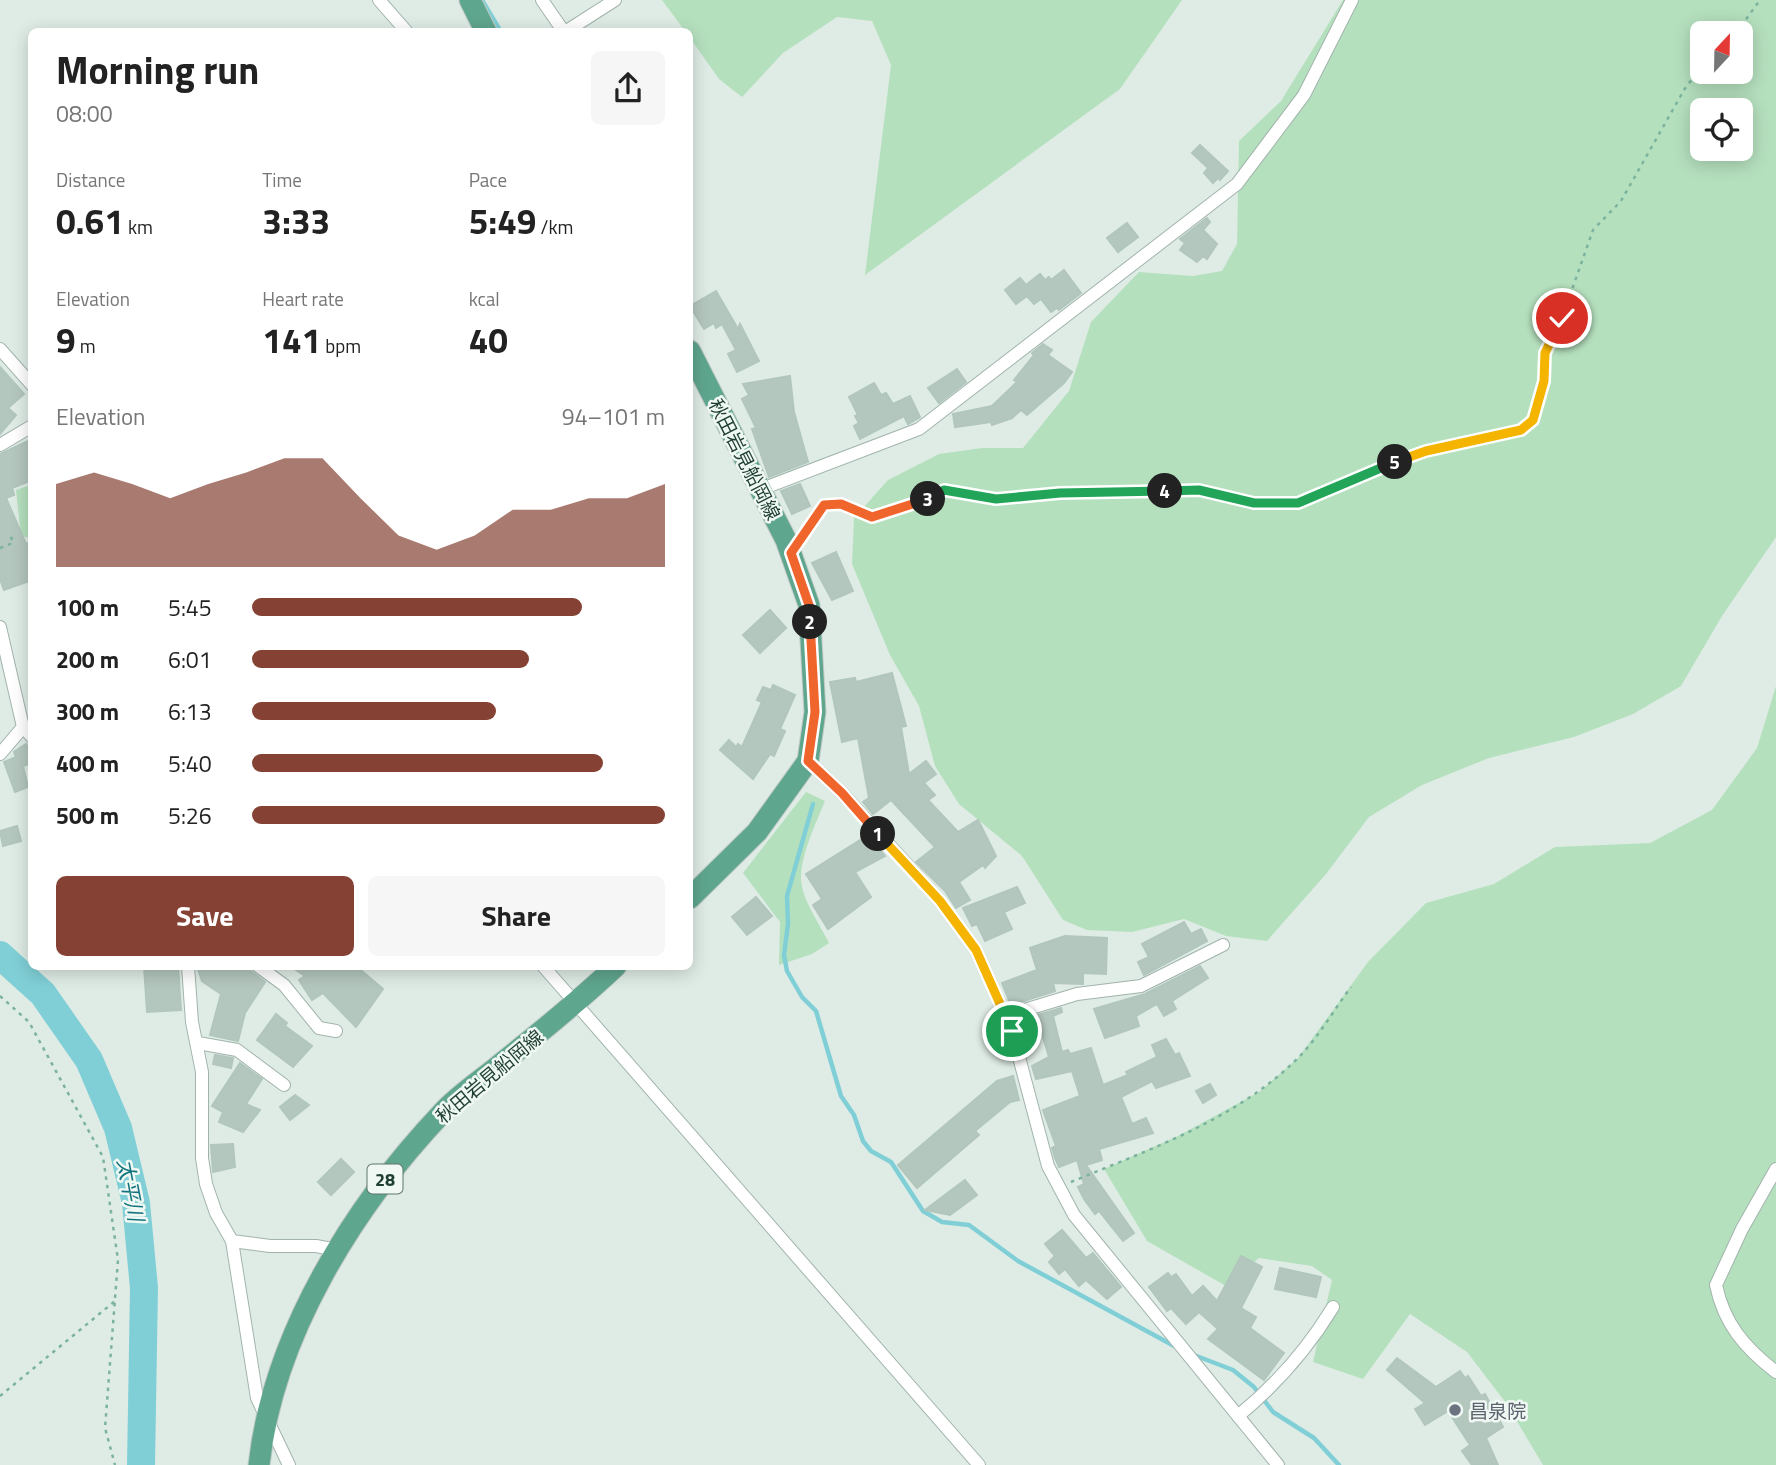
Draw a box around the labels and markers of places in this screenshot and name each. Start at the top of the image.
pin [1532,288,1592,348]
pin: 5 [1378,444,1412,480]
pin: 4 [1148,474,1182,508]
pin: 3 [911,482,946,516]
pin: 2 [792,604,828,640]
pin: 1 [860,816,896,852]
pin [982,1001,1042,1061]
place label: 昌泉院 [1469,1396,1526,1425]
marker: 昌泉院 [1447,1402,1463,1418]

